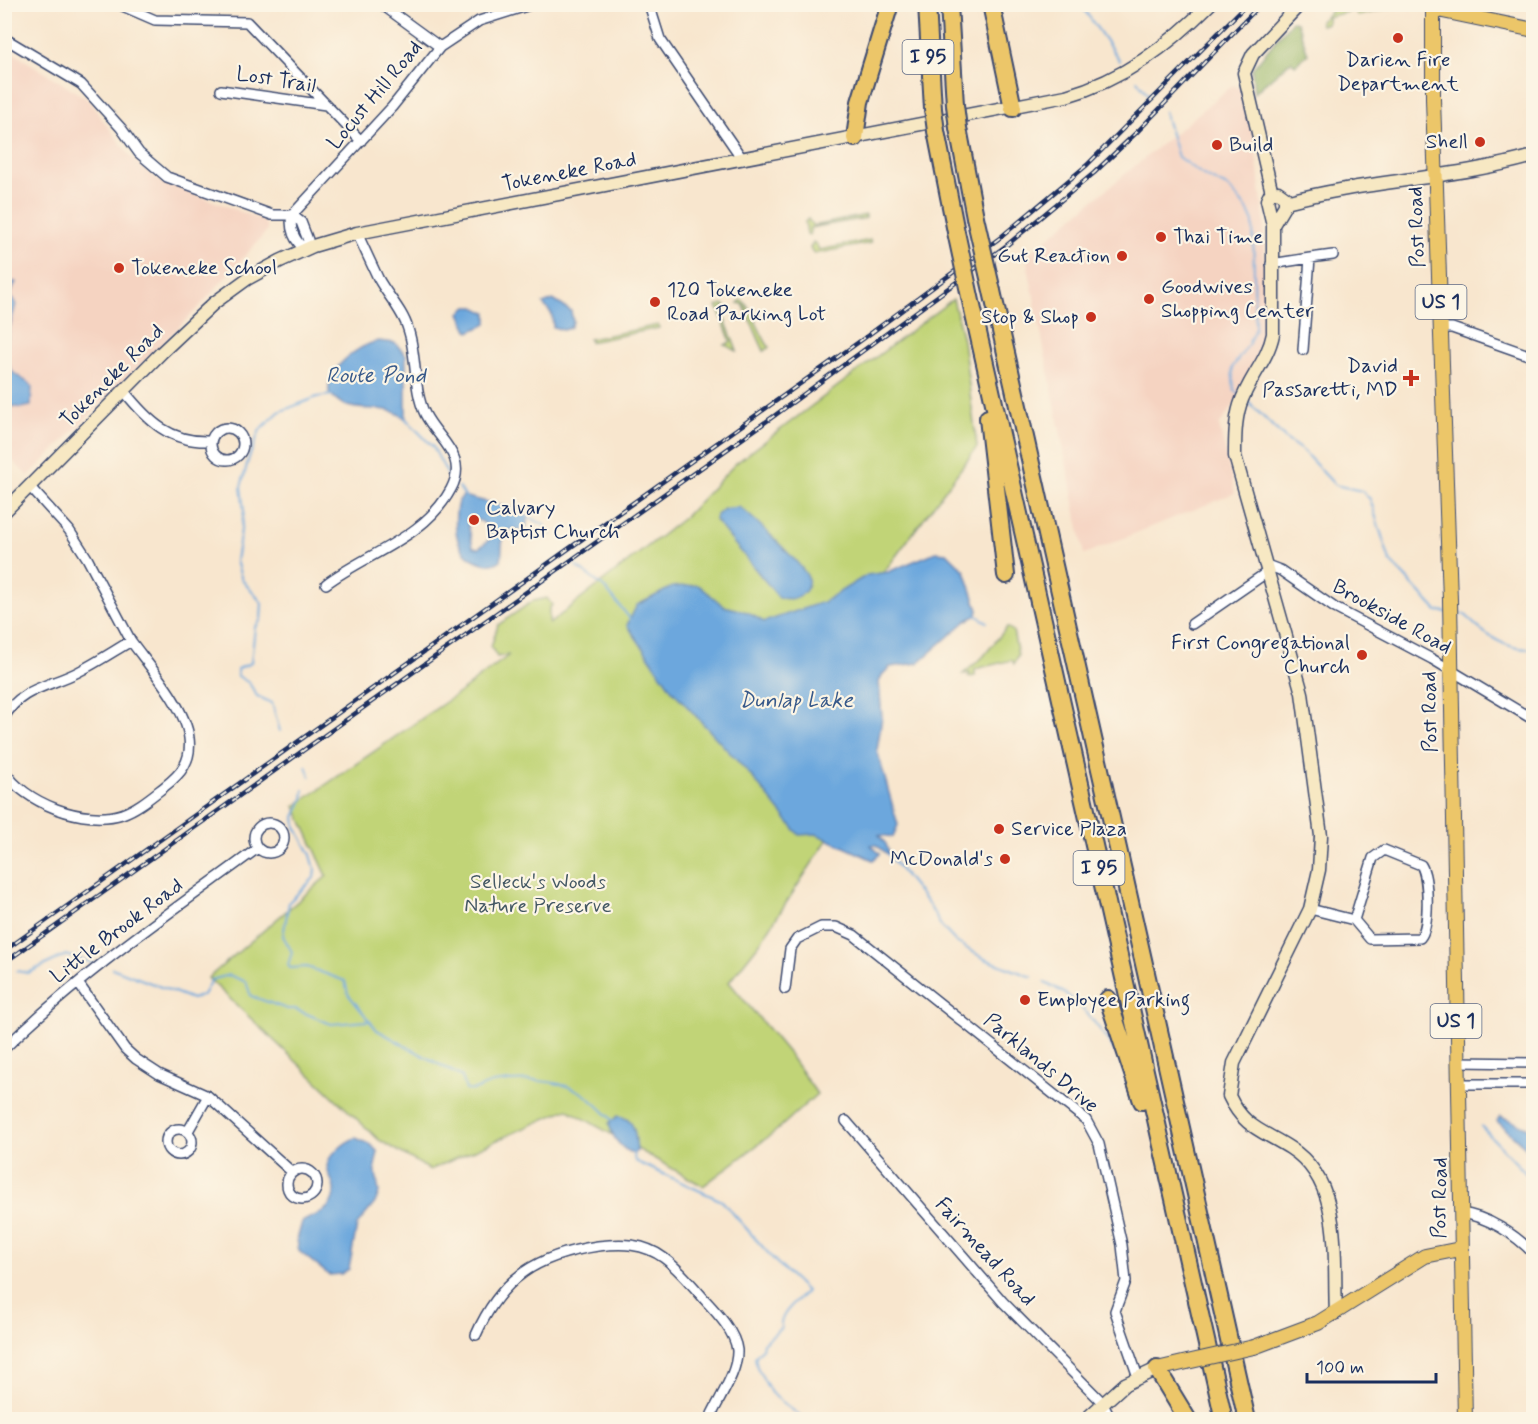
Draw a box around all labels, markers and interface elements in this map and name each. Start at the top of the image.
marker: Darien Fire Department [1391,31,1405,45]
street label: Locust Hill Road [321,34,429,156]
road number: I 95 [902,40,954,74]
place label: Darien Fire Department [1337,46,1460,98]
street label: Lost Trail [234,60,318,100]
place label: Shell [1426,128,1468,156]
place label: Build [1229,131,1273,159]
marker: Shell [1473,135,1487,149]
marker: Build [1210,138,1224,152]
street label: Tokeneke Road [499,145,639,199]
street label: Post Road [1402,186,1432,268]
place label: Thai Time [1173,223,1263,251]
marker: Thai Time [1154,230,1168,244]
place label: Gut Reaction [997,242,1110,270]
marker: Gut Reaction [1115,249,1129,263]
place label: Tokeneke School [131,254,277,282]
marker: Tokeneke School [112,261,126,275]
place label: Goodwives Shopping Center [1161,273,1314,325]
place label: 120 Tokeneke Road Parking Lot [667,276,826,328]
road number: US 1 [1416,285,1466,319]
marker: Goodwives Shopping Center [1142,292,1156,306]
marker: 120 Tokeneke Road Parking Lot [648,295,662,309]
place label: Stop & Shop [981,303,1079,331]
marker: Stop & Shop [1084,310,1098,324]
street label: Tokeneke Road [54,318,170,434]
place label: David Passaretti, MD [1262,352,1398,404]
water label: Route Pond [326,362,428,390]
marker: David Passaretti, MD [1402,369,1420,387]
place label: Calvary Baptist Church [486,494,619,546]
marker: Calvary Baptist Church [467,513,481,527]
street label: Brookside Road [1327,573,1457,661]
place label: First Congregational Church [1171,629,1350,681]
marker: First Congregational Church [1355,648,1369,662]
street label: Post Road [1415,671,1445,753]
water label: Dunlap Lake [739,687,854,715]
place label: Service Plaza [1011,815,1127,843]
marker: Service Plaza [992,822,1006,836]
place label: McDonald's [890,845,993,873]
road number: I 95 [1074,851,1124,885]
marker: McDonald's [998,852,1012,866]
park label: Selleck's Woods Nature Preserve [464,868,612,920]
street label: Little Brook Road [45,872,189,990]
place label: Employee Parking [1037,986,1190,1016]
marker: Employee Parking [1018,993,1032,1007]
road number: US 1 [1430,1004,1482,1038]
street label: Parklands Drive [978,1007,1104,1119]
street label: Post Road [1425,1157,1455,1239]
street label: Fairmead Road [928,1191,1042,1313]
scale bar [1307,1346,1436,1384]
text: 100 m [1316,1356,1364,1380]

